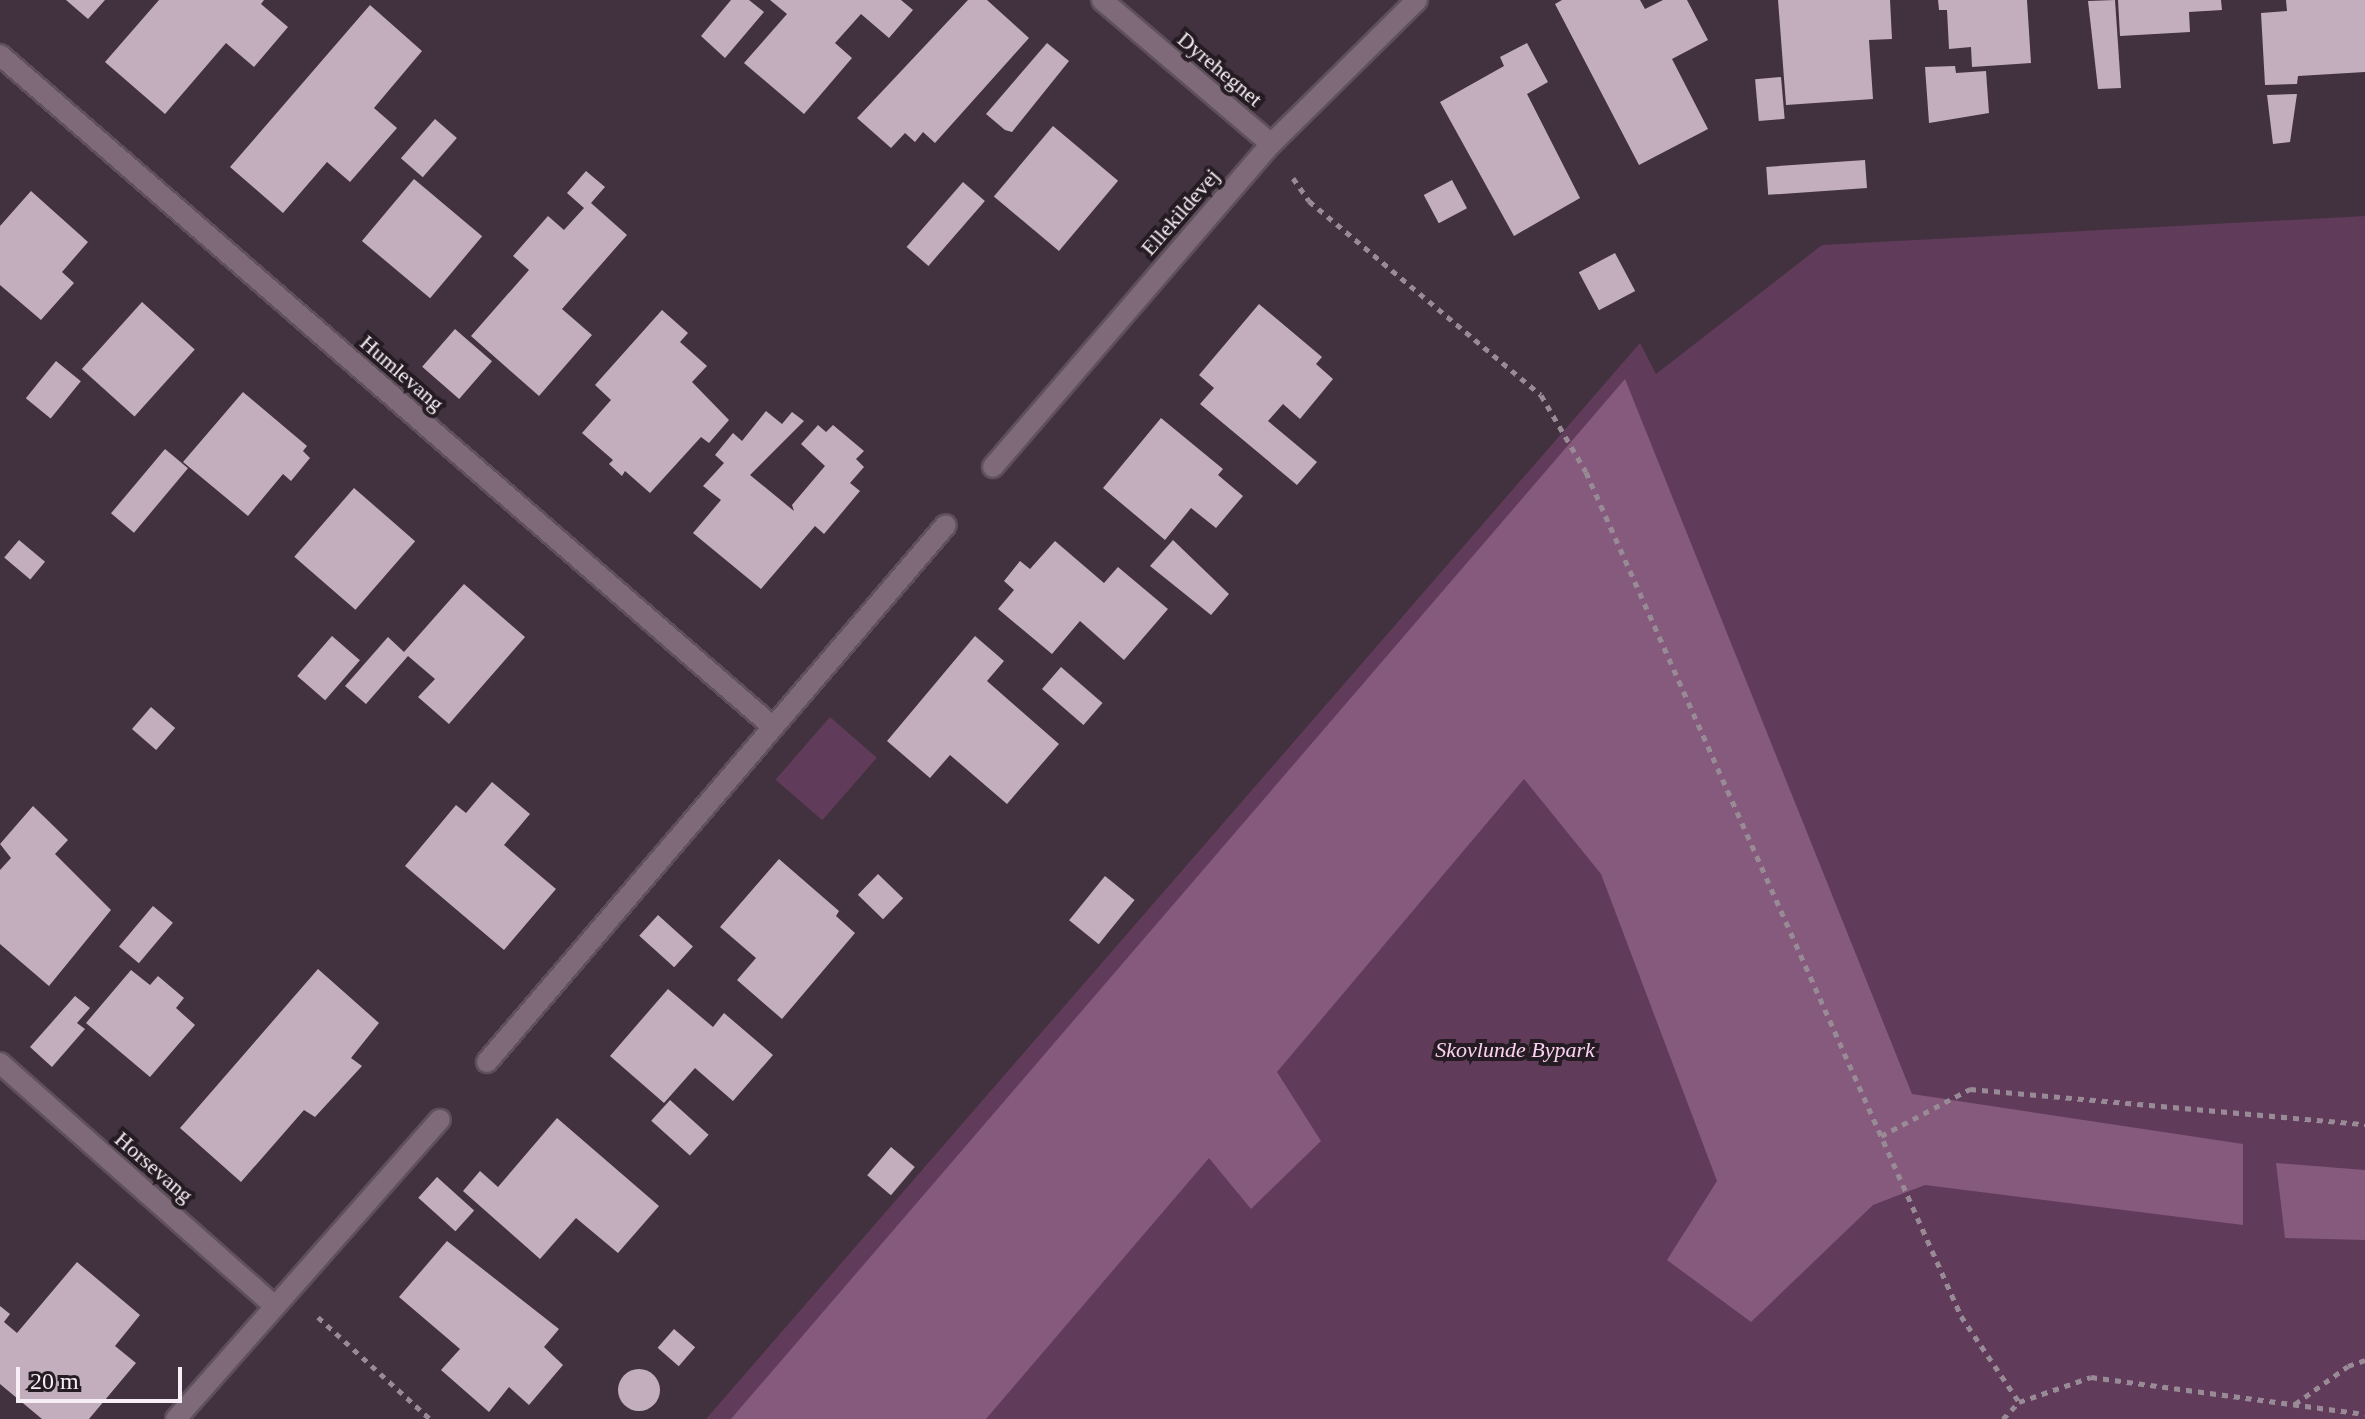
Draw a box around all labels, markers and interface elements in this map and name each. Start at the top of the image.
street label: Dyrehegnet [1172,26,1268,112]
street label: Ellekildevej [1135,163,1225,261]
street label: Humlevang [355,329,449,417]
park label: Skovlunde Bypark [1435,1037,1595,1063]
street label: Horsevang [109,1126,199,1208]
scale bar [20,1351,186,1401]
text: 20 m [30,1368,79,1394]

